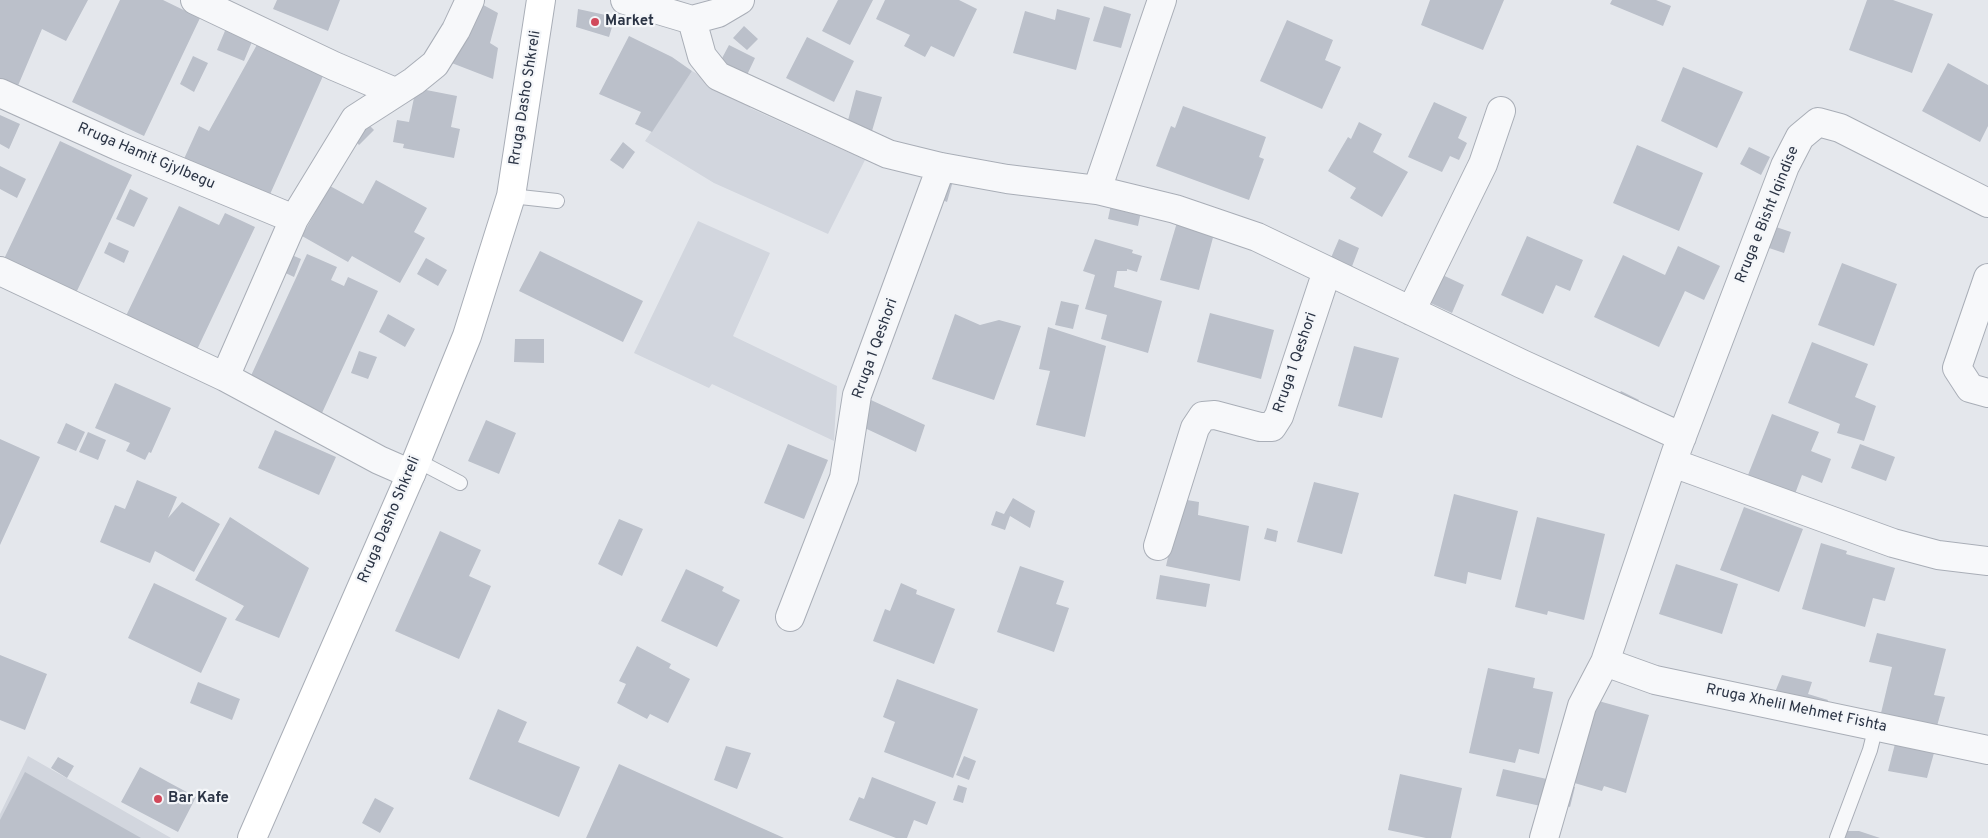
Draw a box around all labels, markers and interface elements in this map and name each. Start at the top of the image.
place label: Market [605,13,654,31]
marker: Market [589,16,601,28]
street label: Rruga Dasho Shkreli [506,29,546,167]
street label: Rruga Hamit Gjylbegu [74,120,218,194]
street label: Rruga e Bisht Iqindise [1732,144,1804,286]
street label: Rruga 1 Qeshori [850,296,902,402]
street label: Rruga 1 Qeshori [1270,310,1322,416]
street label: Rruga Dasho Shkreli [355,454,425,586]
street label: Rruga Xhelil Mehmet Fishta [1704,681,1888,737]
place label: Bar Kafe [168,790,229,808]
marker: Bar Kafe [152,793,164,805]

